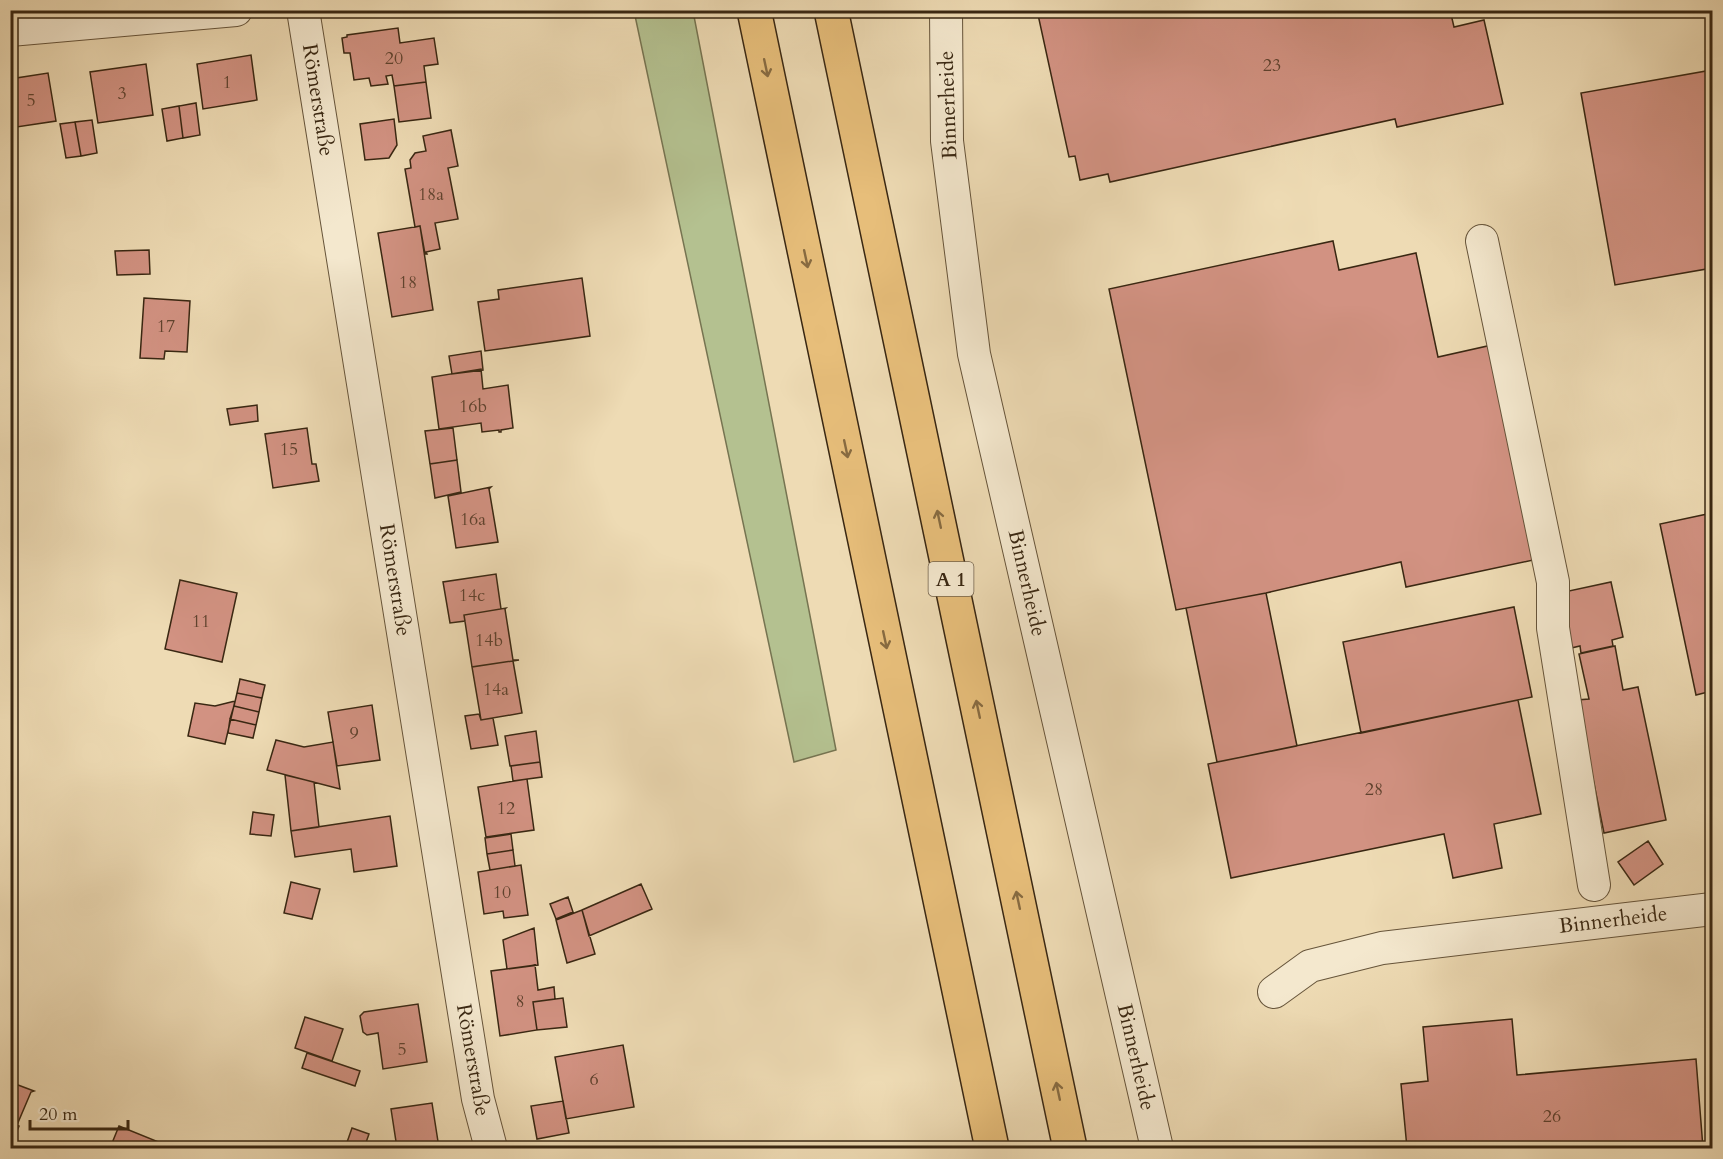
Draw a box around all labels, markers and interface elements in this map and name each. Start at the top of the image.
street label: Römerstraße [295,42,341,158]
house number: 20 [385,46,403,71]
street label: Binnerheide [932,50,964,160]
house number: 23 [1263,53,1281,78]
one-way arrow [761,57,772,77]
house number: 1 [222,70,232,95]
house number: 3 [117,81,127,106]
house number: 5 [26,88,36,113]
house number: 18a [418,182,444,207]
one-way arrow [801,248,812,268]
house number: 18 [399,270,417,295]
house number: 17 [157,314,175,339]
house number: 16b [459,394,487,419]
house number: 15 [280,437,298,462]
one-way arrow [841,439,852,459]
house number: 16a [460,507,486,532]
one-way arrow [933,509,944,529]
street label: Römerstraße [372,522,418,638]
street label: Binnerheide [1001,527,1053,639]
road number: A 1 [928,562,974,596]
house number: 14c [459,583,485,608]
house number: 11 [192,609,210,634]
house number: 14b [475,628,503,653]
one-way arrow [880,631,892,650]
house number: 14a [483,677,509,702]
one-way arrow [972,700,984,719]
house number: 9 [349,721,359,746]
house number: 28 [1365,777,1383,802]
house number: 12 [497,796,515,821]
house number: 10 [493,880,511,905]
one-way arrow [1012,891,1023,911]
street label: Binnerheide [1557,899,1669,941]
house number: 8 [515,989,525,1014]
street label: Binnerheide [1110,1001,1162,1113]
street label: Römerstraße [449,1002,497,1118]
house number: 5 [397,1037,407,1062]
house number: 6 [589,1067,599,1092]
one-way arrow [1052,1082,1063,1102]
scale bar [30,1093,128,1131]
text: 20 m [39,1102,78,1127]
house number: 26 [1543,1104,1561,1129]

